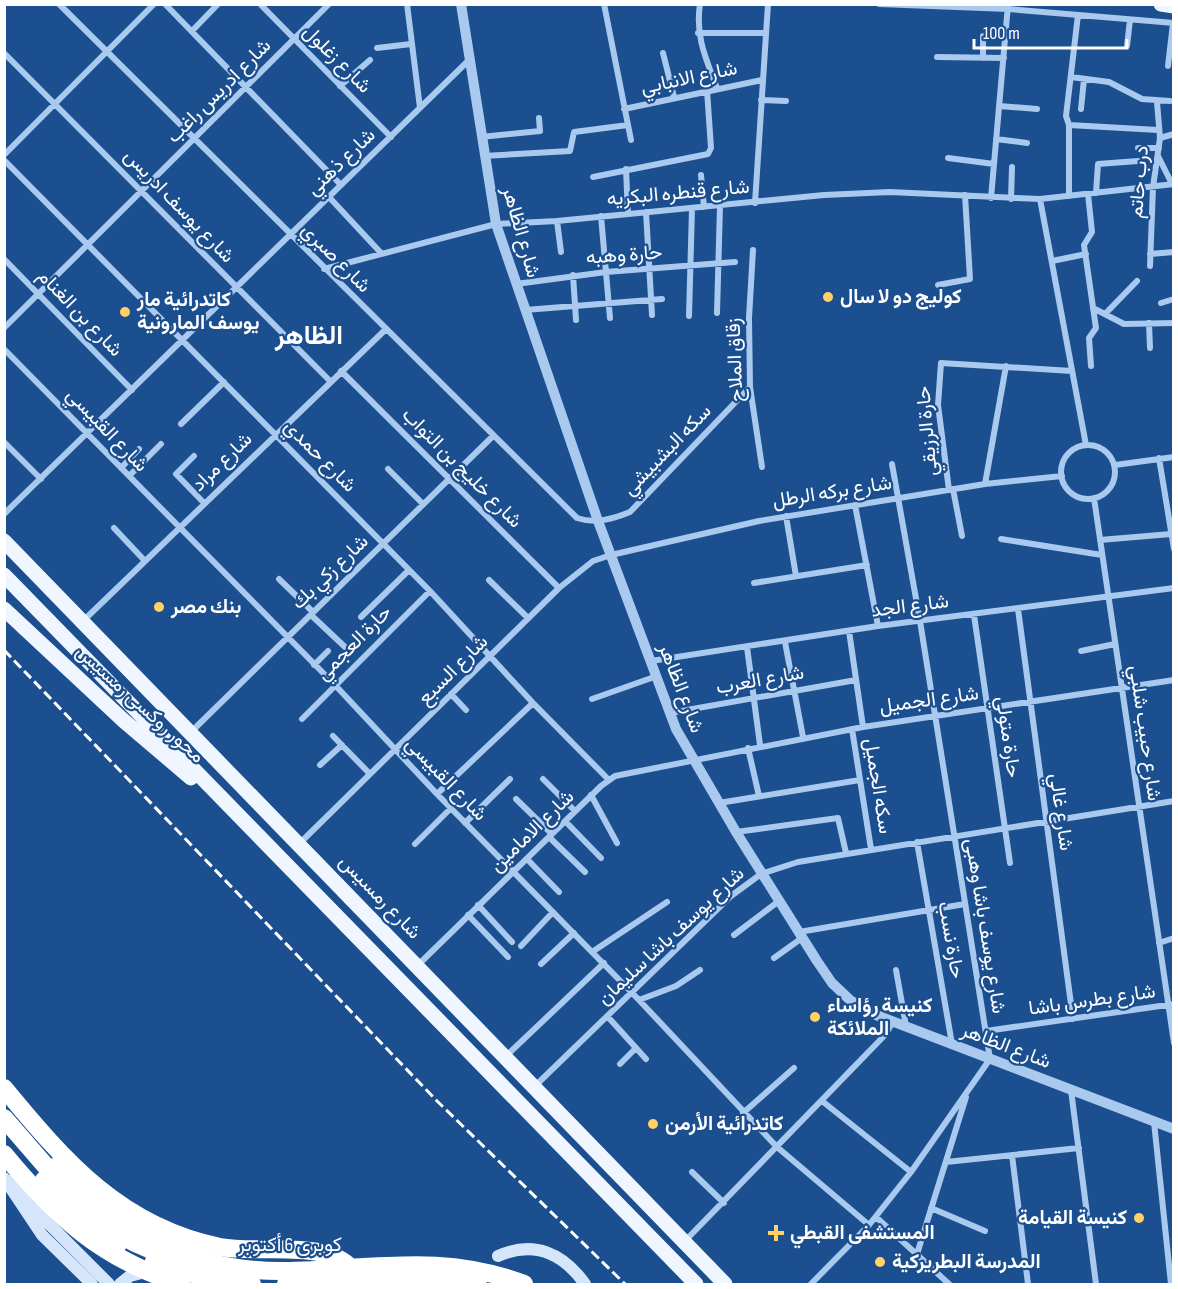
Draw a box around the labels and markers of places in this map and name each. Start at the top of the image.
place label: كوليج دو لا سال [840,285,962,310]
place label: كاتدرائية مار يوسف المارونية [136,288,260,335]
marker: كوليج دو لا سال [821,290,835,304]
marker: كاتدرائية مار يوسف المارونية [118,305,132,319]
place label: بنك مصر [170,595,241,619]
marker: بنك مصر [152,600,166,614]
place label: كنيسة رؤاساء الملائكة [827,994,932,1041]
marker: كنيسة رؤاساء الملائكة [808,1010,822,1024]
place label: كاتدرائية الأرمن [665,1112,783,1136]
marker: كاتدرائية الأرمن [646,1117,660,1131]
place label: كنيسة القيامة [1018,1206,1127,1230]
marker: كنيسة القيامة [1132,1211,1146,1225]
place label: المستشفى القبطي [790,1221,935,1249]
marker: المستشفى القبطي [767,1224,785,1242]
place label: المدرسة البطريركية [892,1250,1041,1274]
marker: المدرسة البطريركية [873,1255,887,1269]

